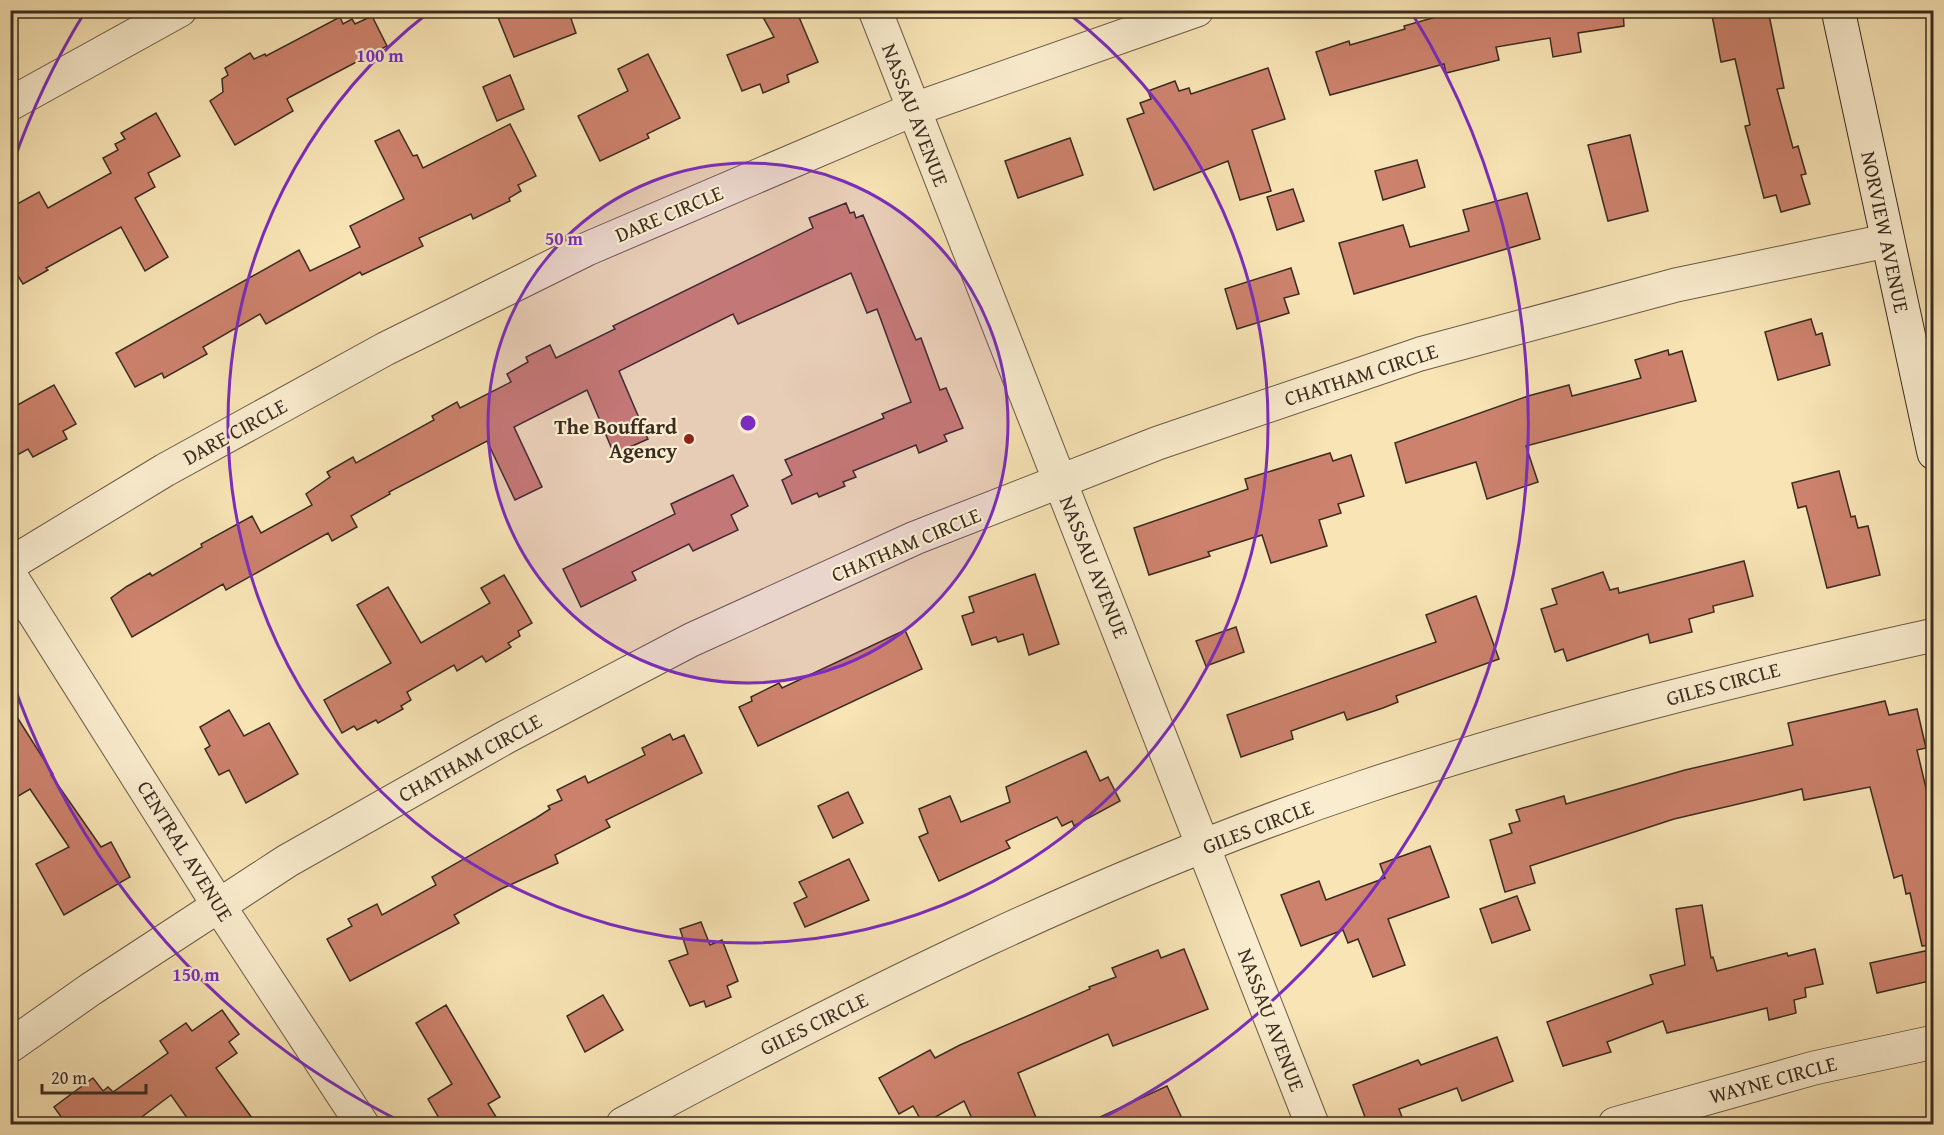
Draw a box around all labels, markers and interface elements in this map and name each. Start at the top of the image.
street label: NASSAU AVENUE [874,39,957,191]
text: 100 m [356,42,404,69]
street label: NORVIEW AVENUE [1853,148,1918,316]
street label: DARE CIRCLE [610,177,728,250]
text: 50 m [545,225,584,252]
street label: CHATHAM CIRCLE [1280,335,1442,414]
street label: DARE CIRCLE [177,390,293,473]
place label: The Bouffard Agency [554,411,677,466]
centre of rings [738,413,758,433]
marker: The Bouffard Agency [682,432,696,446]
street label: NASSAU AVENUE [1052,491,1137,643]
street label: CHATHAM CIRCLE [826,499,986,590]
street label: GILES CIRCLE [1662,653,1784,714]
street label: CHATHAM CIRCLE [392,705,547,810]
street label: CENTRAL AVENUE [130,774,241,927]
street label: GILES CIRCLE [1198,791,1318,862]
street label: NASSAU AVENUE [1230,944,1313,1096]
text: 150 m [172,961,220,988]
street label: GILES CIRCLE [754,984,873,1063]
street label: WAYNE CIRCLE [1706,1048,1840,1111]
scale bar [42,1057,146,1095]
text: 20 m [51,1064,87,1091]

